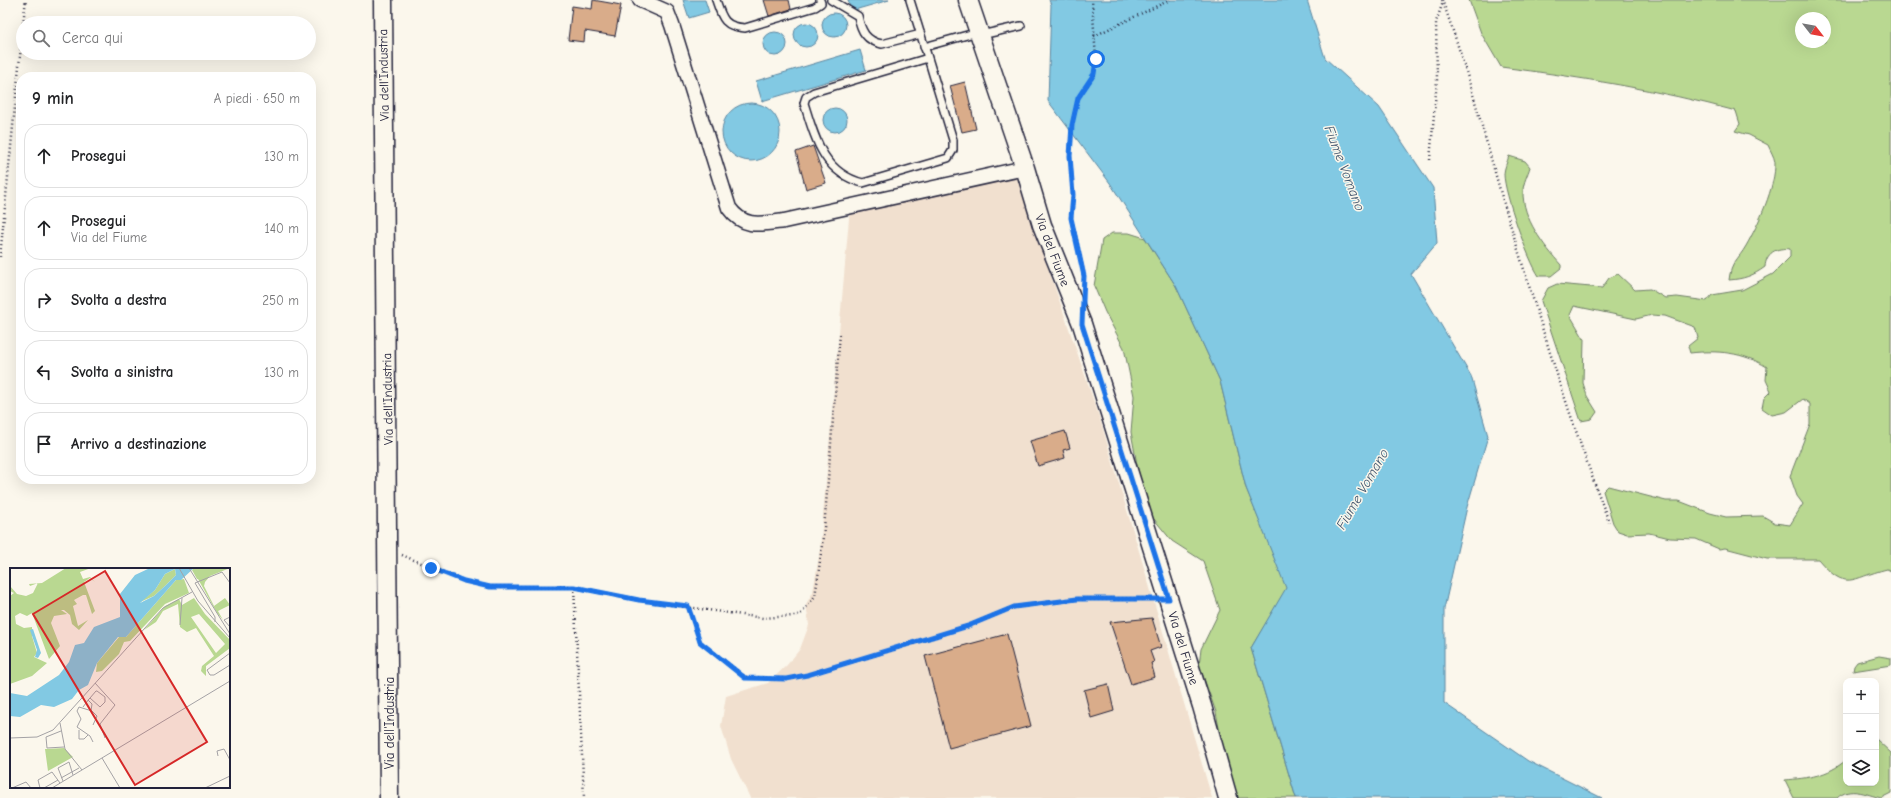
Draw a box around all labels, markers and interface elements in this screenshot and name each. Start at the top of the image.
north arrow [1795,12,1831,48]
search box [16,16,316,60]
icon: search [30,27,52,49]
text: Cerca qui [62,29,123,47]
street label: Via dell'Industria [375,29,392,121]
route start [1087,50,1105,68]
text: 9 min [32,89,74,108]
text: A piedi · 650 m [214,91,300,106]
water label: Fiume Vomano [1320,123,1369,213]
icon: ahead [33,145,55,167]
text: Prosegui [71,147,126,165]
text: 130 m [264,149,299,164]
text: Prosegui [71,212,126,230]
street label: Via del Fiume [1032,212,1073,289]
icon: ahead [33,217,55,239]
text: 140 m [265,221,299,236]
text: Via del Fiume [71,230,147,245]
icon: right [33,289,55,311]
text: Svolta a destra [71,291,167,309]
text: 250 m [262,293,299,308]
street label: Via dell'Industria [379,353,396,445]
icon: left [33,361,55,383]
text: Svolta a sinistra [71,363,173,381]
text: 130 m [264,365,299,380]
icon: arrive [33,433,55,455]
text: Arrivo a destinazione [71,435,206,453]
water label: Fiume Vomano [1333,446,1392,533]
route end [422,559,440,577]
inset map [10,568,230,788]
street label: Via del Fiume [1165,610,1202,687]
street label: Via dell'Industria [382,677,397,769]
map controls [1843,678,1879,786]
button: + [1843,678,1879,714]
button: − [1843,714,1879,750]
button: layers [1843,750,1879,786]

